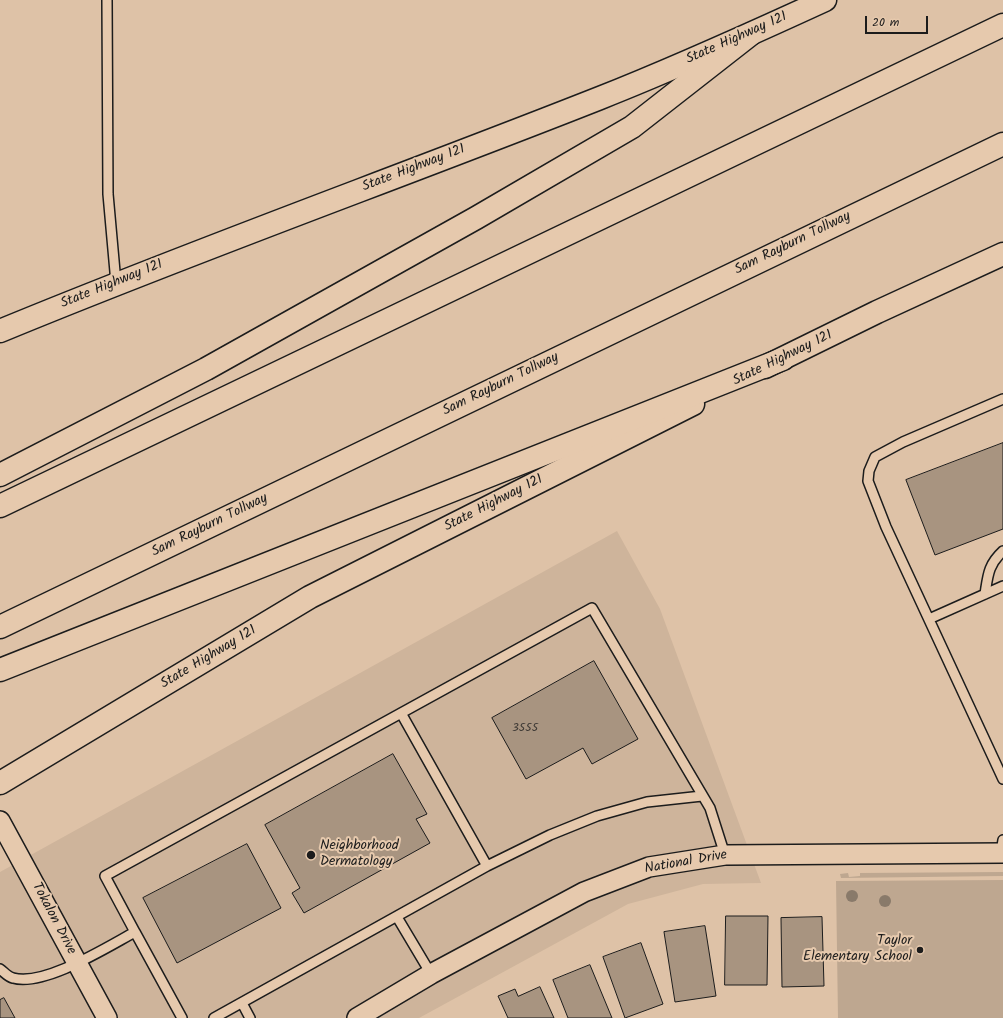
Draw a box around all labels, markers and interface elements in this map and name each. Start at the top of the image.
scale bar [867,8,930,34]
street label: State Highway 121 [684,9,790,69]
text: 20 m [872,13,899,32]
street label: State Highway 121 [360,142,468,196]
street label: Sam Rayburn Tollway [732,209,854,279]
street label: State Highway 121 [58,257,166,313]
street label: State Highway 121 [730,328,836,390]
street label: Sam Rayburn Tollway [440,350,562,420]
street label: State Highway 121 [442,472,546,536]
street label: Sam Rayburn Tollway [149,491,271,561]
street label: State Highway 121 [158,623,260,693]
house number: 3555 [512,722,538,736]
place label: Neighborhood Dermatology [320,839,399,872]
street label: National Drive [643,847,729,879]
marker: Neighborhood Dermatology [305,849,317,861]
street label: Tokalon Drive [27,880,79,958]
place label: Taylor Elementary School [803,934,912,966]
marker: Taylor Elementary School [915,945,925,955]

